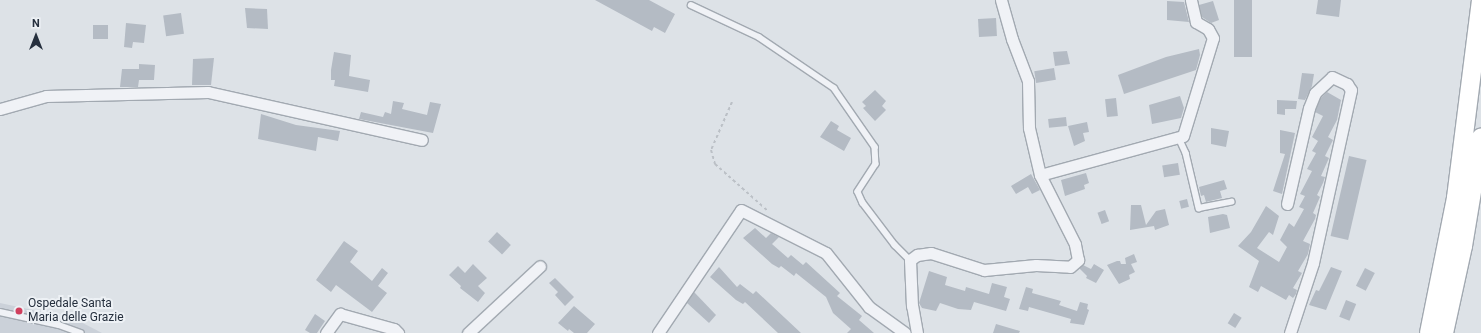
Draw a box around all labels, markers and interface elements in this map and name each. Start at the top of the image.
north arrow [16,16,56,56]
text: N [32,17,40,30]
place label: Ospedale Santa Maria delle Grazie [28,297,124,325]
marker: Ospedale Santa Maria delle Grazie [13,305,25,317]

